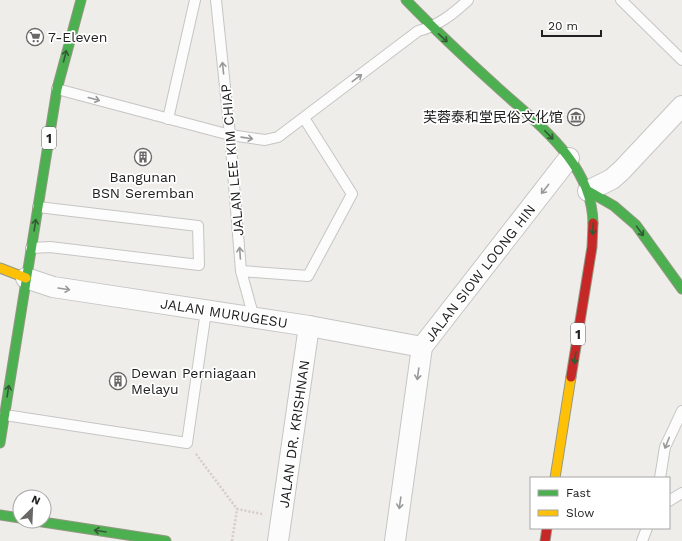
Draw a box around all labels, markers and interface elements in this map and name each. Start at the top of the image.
scale bar [542,12,601,38]
text: 20 m [548,19,578,33]
supermarket icon: 7-Eleven [25,27,45,47]
place label: 7-Eleven [48,29,107,45]
one-way arrow [438,33,448,42]
one-way arrow [61,50,69,63]
one-way arrow [220,62,227,75]
one-way arrow [351,74,362,82]
street label: JALAN LEE KIM CHIAP [217,83,247,237]
one-way arrow [88,96,101,103]
museum icon: 芙蓉泰和堂民俗文化馆 [566,107,586,127]
place label: 芙蓉泰和堂民俗文化馆 [423,109,563,125]
road number: 1 [42,127,56,149]
one-way arrow [544,130,554,140]
one-way arrow [240,134,253,142]
building icon: Bangunan BSN Seremban [133,147,153,167]
place label: Bangunan BSN Seremban [92,169,194,201]
one-way arrow [541,184,550,195]
street label: JALAN SIOW LOONG HIN [421,201,539,345]
one-way arrow [31,219,39,232]
one-way arrow [590,222,597,235]
one-way arrow [636,226,644,237]
one-way arrow [236,247,243,260]
one-way arrow [57,285,70,293]
street label: JALAN MURUGESU [159,295,289,331]
road number: 1 [571,323,585,345]
one-way arrow [570,351,578,364]
street label: JALAN DR. KRISHNAN [276,359,312,509]
place label: Dewan Perniagaan Melayu [131,365,256,397]
one-way arrow [414,367,422,380]
building icon: Dewan Perniagaan Melayu [108,371,128,391]
one-way arrow [4,385,12,398]
one-way arrow [663,437,671,449]
legend [530,477,670,529]
text: Fast [566,486,591,500]
north arrow [12,489,52,529]
text: N [29,493,42,508]
one-way arrow [396,496,404,509]
text: Slow [566,506,594,520]
one-way arrow [93,527,106,535]

